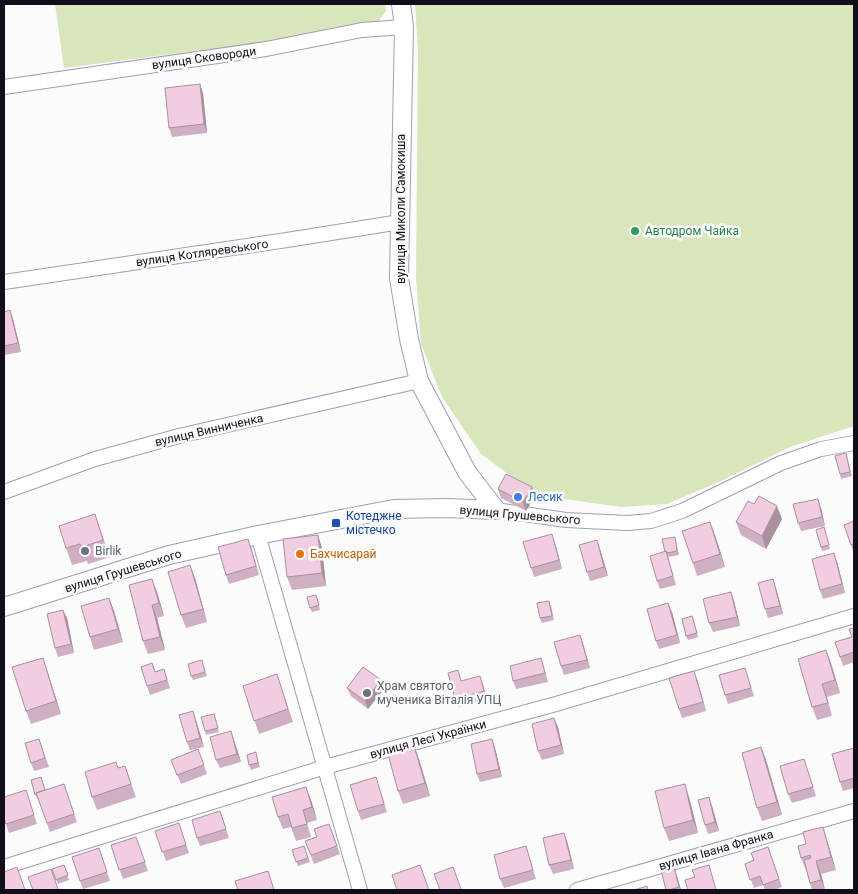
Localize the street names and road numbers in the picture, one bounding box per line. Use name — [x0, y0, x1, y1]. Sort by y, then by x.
street label: вулиця Сковороди — [151, 44, 257, 72]
street label: вулиця Миколи Самокиша — [394, 134, 408, 284]
street label: вулиця Котляревського — [135, 237, 269, 269]
street label: вулиця Винниченка — [153, 411, 265, 449]
street label: вулиця Грушевського — [459, 503, 581, 527]
street label: вулиця Грушевського — [63, 547, 183, 595]
street label: вулиця Лесі Українки — [368, 717, 488, 761]
street label: вулиця Івана Франка — [657, 827, 775, 873]

